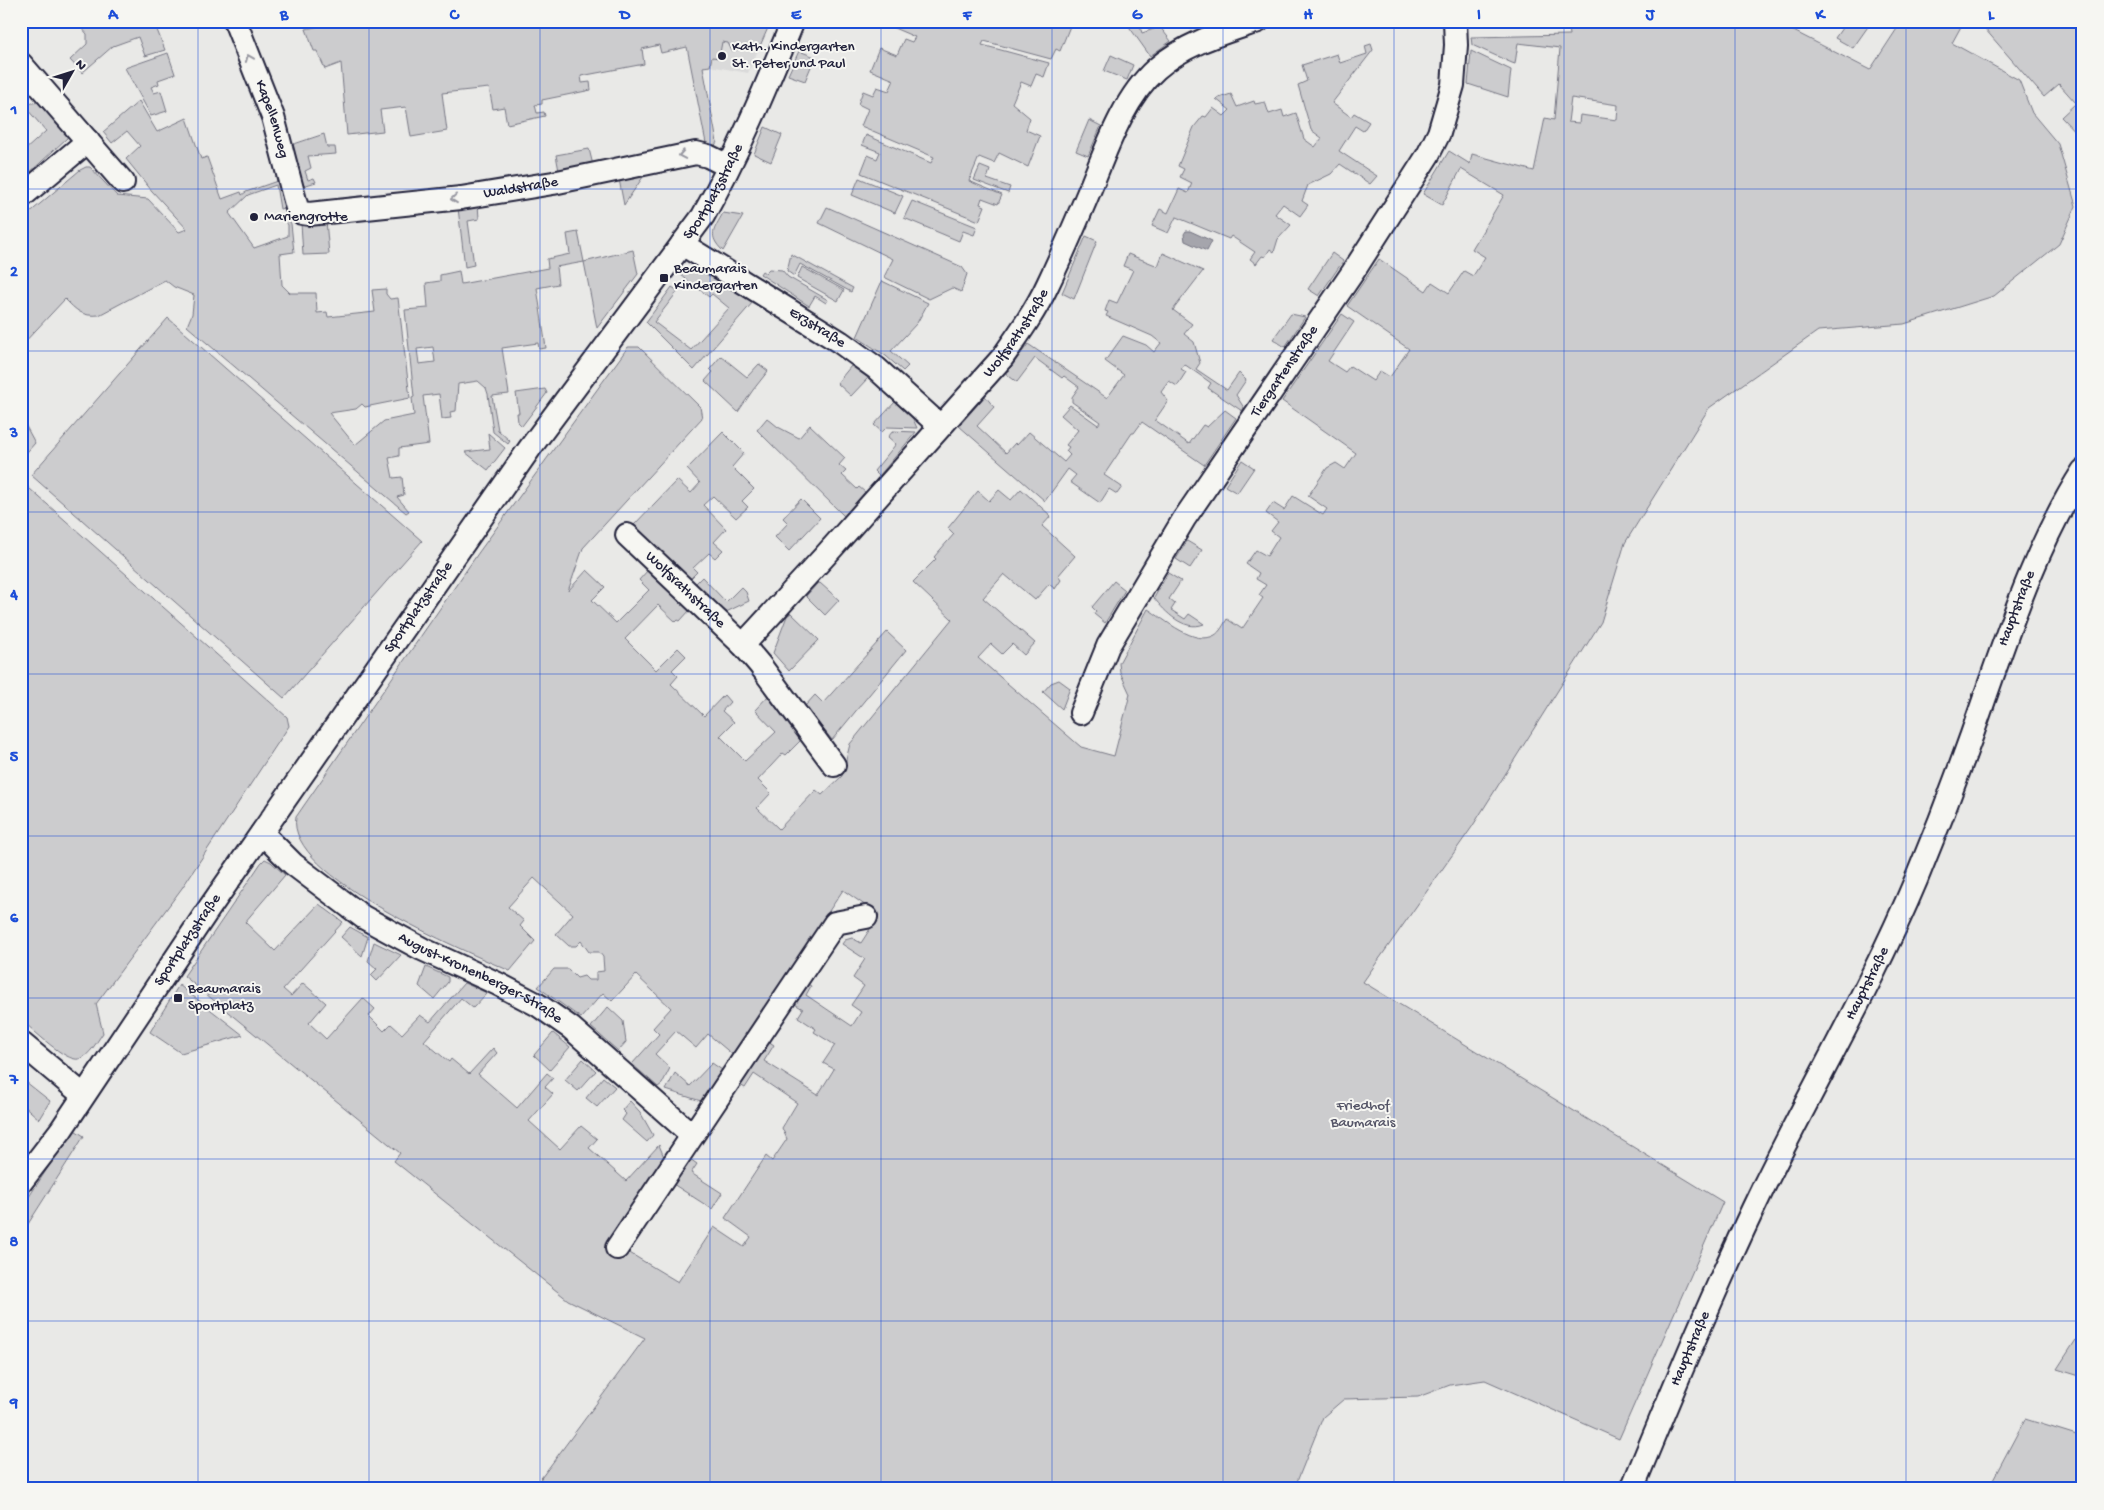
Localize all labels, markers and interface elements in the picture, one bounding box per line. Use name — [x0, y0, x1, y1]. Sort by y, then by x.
text: A — [107, 7, 119, 26]
text: B — [279, 7, 289, 26]
text: C — [449, 7, 460, 26]
text: D — [618, 7, 631, 26]
text: E — [791, 7, 802, 26]
text: F — [962, 7, 973, 26]
text: G — [1132, 7, 1143, 26]
text: H — [1303, 7, 1313, 26]
text: I — [1477, 7, 1481, 26]
text: J — [1645, 7, 1656, 26]
text: K — [1815, 7, 1827, 26]
text: L — [1988, 7, 1995, 26]
place label: Kath. Kindergarten St. Peter und Paul — [732, 38, 855, 73]
north arrow — [48, 48, 98, 98]
marker: Kath. Kindergarten St. Peter und Paul — [716, 50, 728, 62]
one-way arrow — [245, 54, 256, 63]
text: N — [71, 56, 90, 74]
street label: Kapellenweg — [250, 78, 292, 160]
text: 1 — [10, 102, 17, 121]
street label: Sportplatzstraße — [679, 141, 748, 243]
one-way arrow — [678, 149, 687, 160]
street label: Waldstraße — [482, 173, 560, 203]
one-way arrow — [450, 193, 458, 204]
place label: Mariengrotte — [264, 208, 348, 226]
marker: Mariengrotte — [248, 211, 260, 223]
place label: Beaumarais Kindergarten — [673, 260, 758, 295]
text: 2 — [10, 264, 18, 283]
marker: Beaumarais Kindergarten — [658, 272, 670, 284]
street label: Wolfsrathstraße — [980, 286, 1053, 382]
street label: Erzstraße — [785, 303, 849, 352]
street label: Tiergartenstraße — [1247, 322, 1323, 422]
text: 3 — [9, 425, 18, 444]
street label: Wolfsrathstraße — [641, 548, 729, 633]
street label: Sportplatzstraße — [381, 558, 457, 657]
street label: Hauptstraße — [1995, 568, 2040, 649]
text: 4 — [9, 587, 18, 606]
text: 5 — [10, 749, 19, 768]
street label: Sportplatzstraße — [151, 890, 226, 990]
text: 6 — [10, 910, 19, 929]
street label: August-Kronenberger-Straße — [395, 929, 566, 1028]
street label: Hauptstraße — [1842, 944, 1894, 1023]
place label: Beaumarais Sportplatz — [187, 980, 261, 1015]
marker: Beaumarais Sportplatz — [172, 992, 184, 1004]
text: 7 — [9, 1072, 19, 1091]
park label: Friedhof Baumarais — [1330, 1097, 1396, 1132]
text: 8 — [10, 1234, 19, 1253]
street label: Hauptstraße — [1667, 1308, 1715, 1389]
text: 9 — [9, 1395, 18, 1414]

